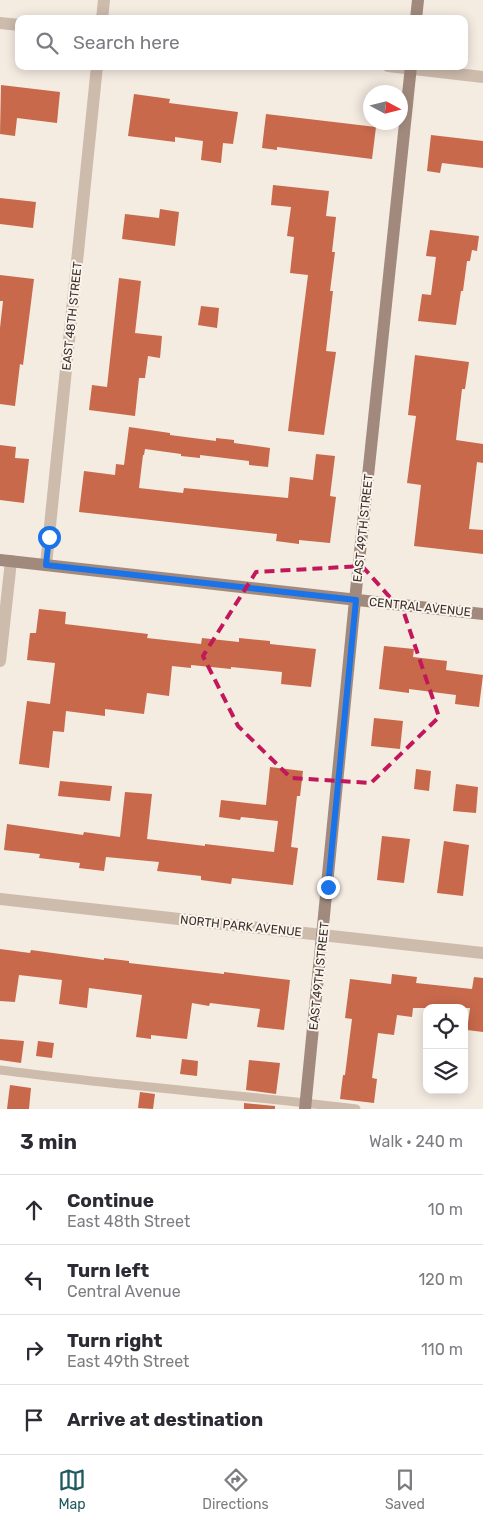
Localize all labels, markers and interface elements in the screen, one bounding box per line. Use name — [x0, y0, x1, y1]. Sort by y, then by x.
search box — [15, 15, 468, 70]
icon: search — [33, 29, 61, 57]
text: Search here — [73, 31, 180, 54]
north arrow — [363, 85, 408, 130]
street label: EAST 48TH STREET — [59, 261, 85, 371]
street label: EAST 49TH STREET — [350, 473, 376, 583]
route start — [38, 526, 61, 549]
street label: CENTRAL AVENUE — [368, 595, 472, 619]
route end — [317, 876, 340, 899]
street label: NORTH PARK AVENUE — [180, 913, 302, 939]
street label: EAST 49TH STREET — [306, 921, 332, 1031]
map controls — [423, 1004, 468, 1094]
button: locate — [423, 1004, 468, 1049]
button: layers — [423, 1049, 468, 1094]
text: 3 min — [20, 1129, 77, 1154]
text: Walk · 240 m — [369, 1132, 463, 1151]
text: Continue — [67, 1189, 154, 1212]
icon: ahead — [20, 1196, 48, 1224]
text: 10 m — [428, 1200, 463, 1219]
text: East 48th Street — [67, 1212, 190, 1231]
text: Turn left — [67, 1259, 149, 1282]
icon: left — [20, 1266, 48, 1294]
text: 120 m — [418, 1270, 463, 1289]
text: Central Avenue — [67, 1282, 181, 1301]
text: Turn right — [67, 1329, 162, 1352]
icon: right — [20, 1336, 48, 1364]
text: 110 m — [421, 1340, 463, 1359]
text: East 49th Street — [67, 1352, 189, 1371]
icon: arrive — [20, 1406, 48, 1434]
text: Arrive at destination — [67, 1408, 263, 1431]
tab: Map — [58, 1466, 86, 1513]
tab: Directions — [202, 1466, 269, 1513]
tab: Saved — [385, 1466, 425, 1513]

